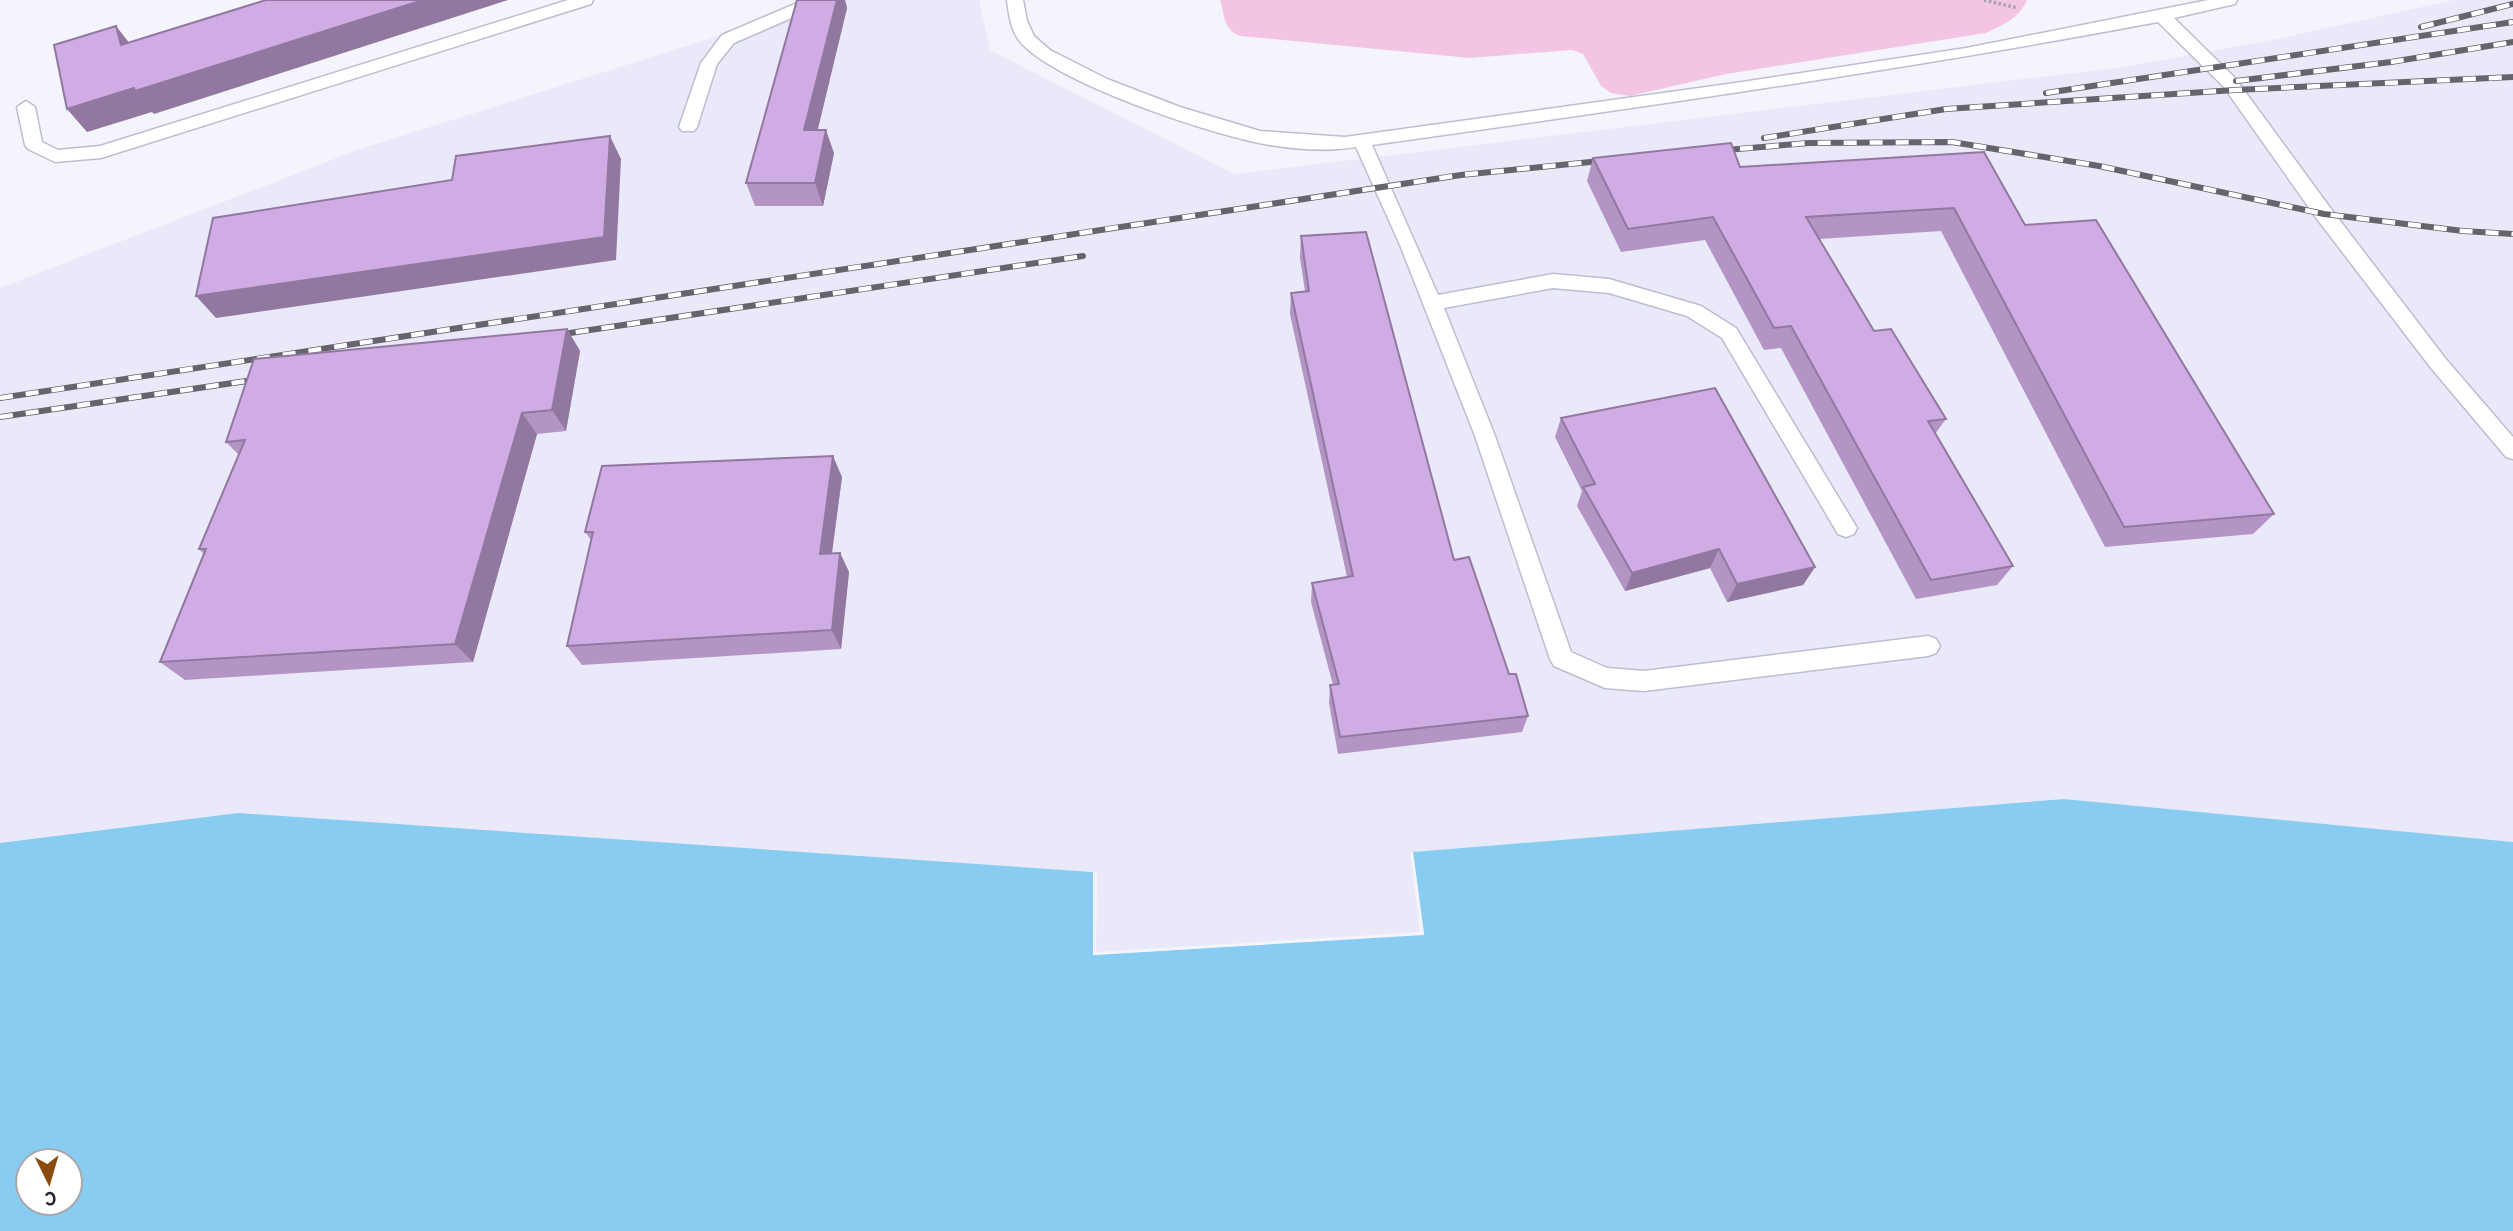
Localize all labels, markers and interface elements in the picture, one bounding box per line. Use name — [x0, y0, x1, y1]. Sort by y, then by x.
north arrow — [14, 1147, 84, 1217]
text: С — [43, 1184, 57, 1209]

